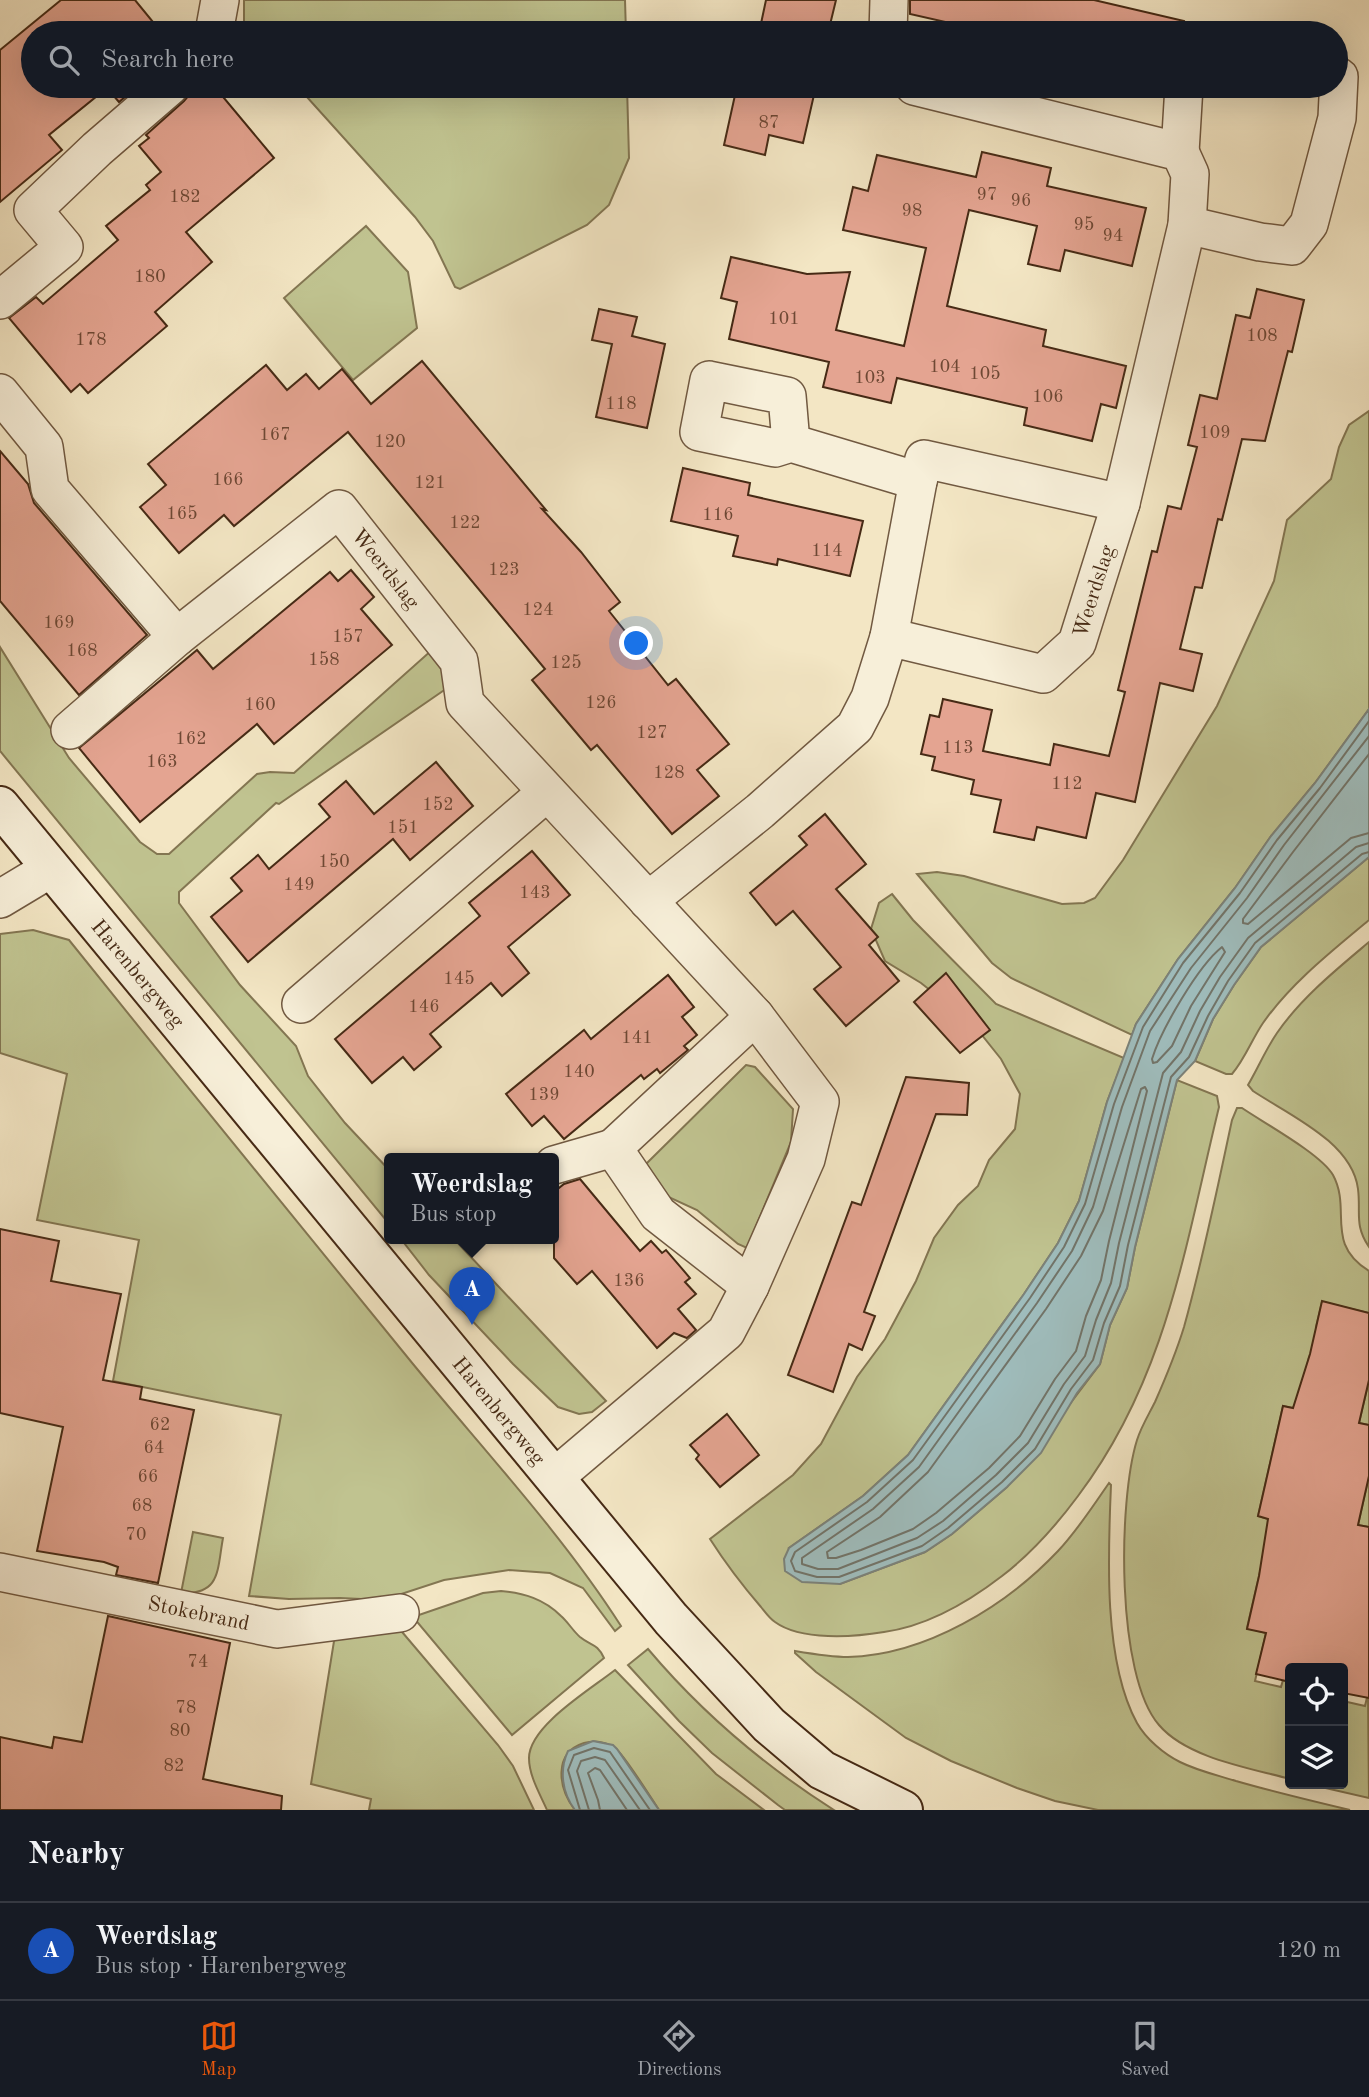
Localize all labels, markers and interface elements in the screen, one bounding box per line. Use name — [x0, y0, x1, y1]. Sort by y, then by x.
search box — [21, 21, 1348, 98]
icon: search — [45, 41, 83, 79]
text: Search here — [101, 47, 234, 73]
house number: 87 — [759, 114, 779, 132]
house number: 97 — [977, 186, 997, 204]
house number: 182 — [169, 188, 201, 206]
house number: 96 — [1011, 192, 1031, 210]
house number: 98 — [902, 202, 922, 220]
house number: 95 — [1074, 216, 1094, 234]
house number: 94 — [1103, 227, 1123, 245]
house number: 180 — [134, 268, 166, 286]
house number: 101 — [768, 310, 800, 328]
house number: 108 — [1246, 327, 1278, 345]
house number: 178 — [75, 331, 107, 349]
house number: 104 — [929, 358, 961, 376]
house number: 105 — [969, 365, 1001, 383]
house number: 103 — [854, 369, 886, 387]
house number: 106 — [1032, 388, 1064, 406]
house number: 118 — [605, 395, 637, 413]
house number: 109 — [1199, 424, 1231, 442]
house number: 167 — [259, 426, 291, 444]
house number: 120 — [374, 433, 406, 451]
house number: 166 — [212, 471, 244, 489]
house number: 121 — [414, 474, 446, 492]
house number: 165 — [166, 505, 198, 523]
house number: 116 — [702, 506, 734, 524]
house number: 122 — [449, 514, 481, 532]
street label: Weerdslag — [347, 525, 423, 614]
house number: 114 — [811, 542, 843, 560]
street label: Weerdslag — [1070, 542, 1119, 640]
house number: 123 — [488, 561, 520, 579]
house number: 124 — [522, 601, 554, 619]
house number: 169 — [43, 614, 75, 632]
your location — [619, 626, 653, 660]
house number: 157 — [332, 628, 364, 646]
house number: 168 — [66, 642, 98, 660]
house number: 158 — [308, 651, 340, 669]
house number: 125 — [550, 654, 582, 672]
house number: 126 — [585, 694, 617, 712]
house number: 160 — [244, 696, 276, 714]
house number: 127 — [636, 724, 668, 742]
house number: 162 — [175, 730, 207, 748]
house number: 113 — [942, 739, 974, 757]
house number: 163 — [146, 753, 178, 771]
house number: 128 — [653, 764, 685, 782]
house number: 112 — [1051, 775, 1083, 793]
house number: 152 — [422, 796, 454, 814]
house number: 151 — [387, 819, 419, 837]
house number: 150 — [318, 853, 350, 871]
house number: 149 — [283, 876, 315, 894]
house number: 143 — [519, 884, 551, 902]
street label: Harenbergweg — [86, 916, 188, 1033]
house number: 145 — [443, 970, 475, 988]
house number: 146 — [408, 998, 440, 1016]
house number: 141 — [621, 1029, 653, 1047]
house number: 140 — [563, 1063, 595, 1081]
house number: 139 — [528, 1086, 560, 1104]
popup — [384, 1153, 559, 1244]
text: Weerdslag — [410, 1172, 533, 1198]
text: Bus stop — [410, 1203, 496, 1226]
pin: A — [449, 1267, 495, 1325]
house number: 136 — [613, 1272, 645, 1290]
street label: Harenbergweg — [447, 1354, 549, 1470]
house number: 62 — [150, 1416, 170, 1434]
house number: 64 — [144, 1439, 164, 1457]
house number: 66 — [138, 1468, 158, 1486]
house number: 68 — [132, 1497, 152, 1515]
house number: 70 — [126, 1526, 146, 1544]
street label: Stokebrand — [146, 1594, 251, 1635]
house number: 74 — [188, 1653, 208, 1671]
map controls — [1285, 1663, 1348, 1789]
button: locate — [1285, 1663, 1348, 1726]
house number: 78 — [176, 1699, 196, 1717]
house number: 80 — [170, 1722, 190, 1740]
button: layers — [1285, 1726, 1348, 1789]
house number: 82 — [164, 1757, 184, 1775]
text: Nearby — [28, 1840, 125, 1870]
text: Weerdslag — [95, 1924, 217, 1950]
text: A — [42, 1939, 60, 1962]
text: 120 m — [1276, 1939, 1341, 1962]
text: Bus stop · Harenbergweg — [95, 1955, 346, 1978]
tab: Map — [200, 2017, 238, 2082]
tab: Directions — [637, 2017, 722, 2082]
tab: Saved — [1121, 2017, 1169, 2082]

